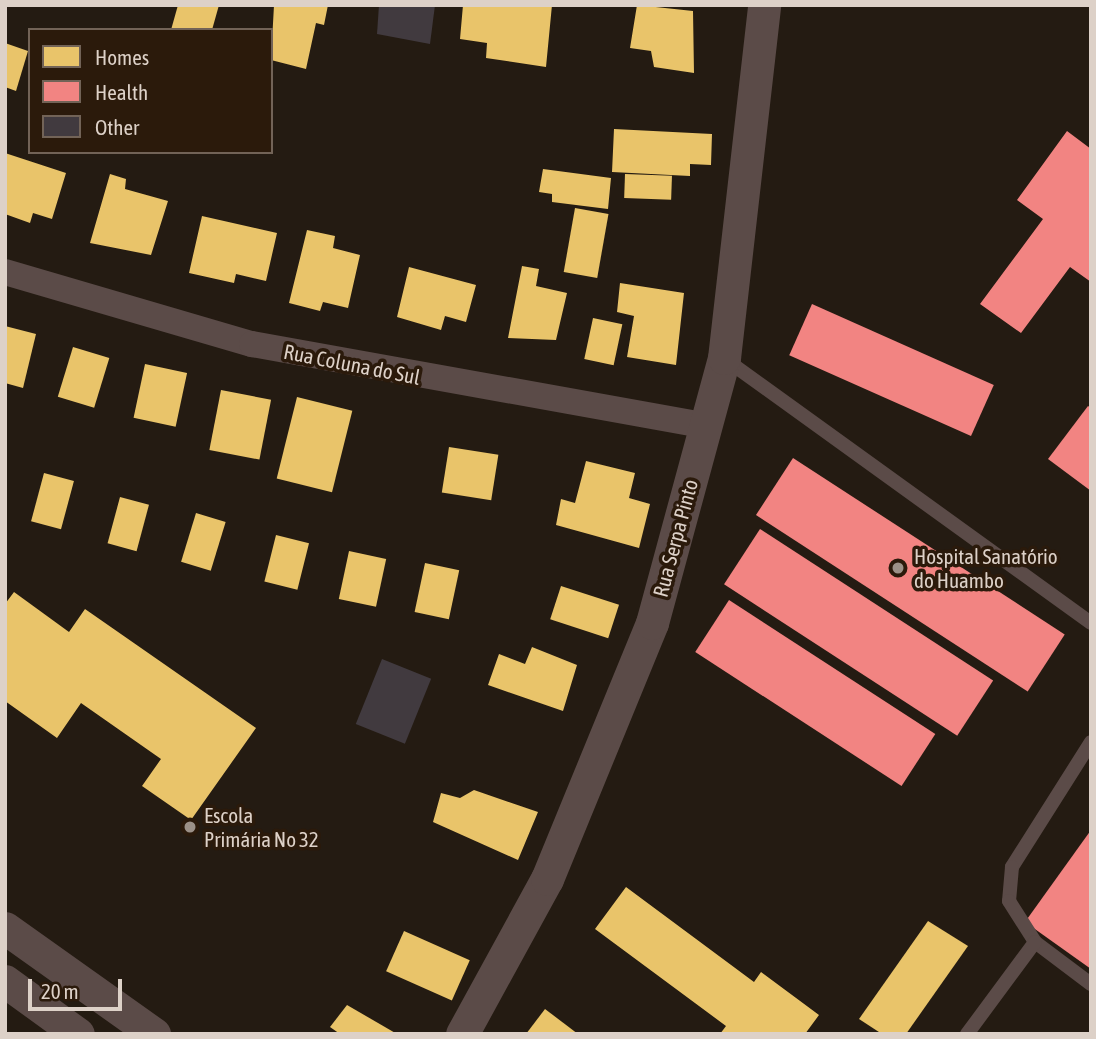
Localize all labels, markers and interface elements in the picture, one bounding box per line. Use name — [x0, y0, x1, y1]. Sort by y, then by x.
legend — [28, 28, 273, 154]
text: Homes — [95, 45, 149, 69]
text: Health — [95, 80, 148, 104]
text: Other — [95, 115, 139, 139]
street label: Rua Coluna do Sul — [282, 338, 422, 390]
street label: Rua Serpa Pinto — [647, 476, 703, 600]
place label: Hospital Sanatório do Huambo — [914, 543, 1058, 593]
marker: Hospital Sanatório do Huambo — [888, 558, 908, 578]
place label: Escola Primária No 32 — [204, 802, 319, 852]
marker: Escola Primária No 32 — [182, 819, 198, 835]
scale bar — [32, 965, 126, 1009]
text: 20 m — [41, 979, 79, 1003]

